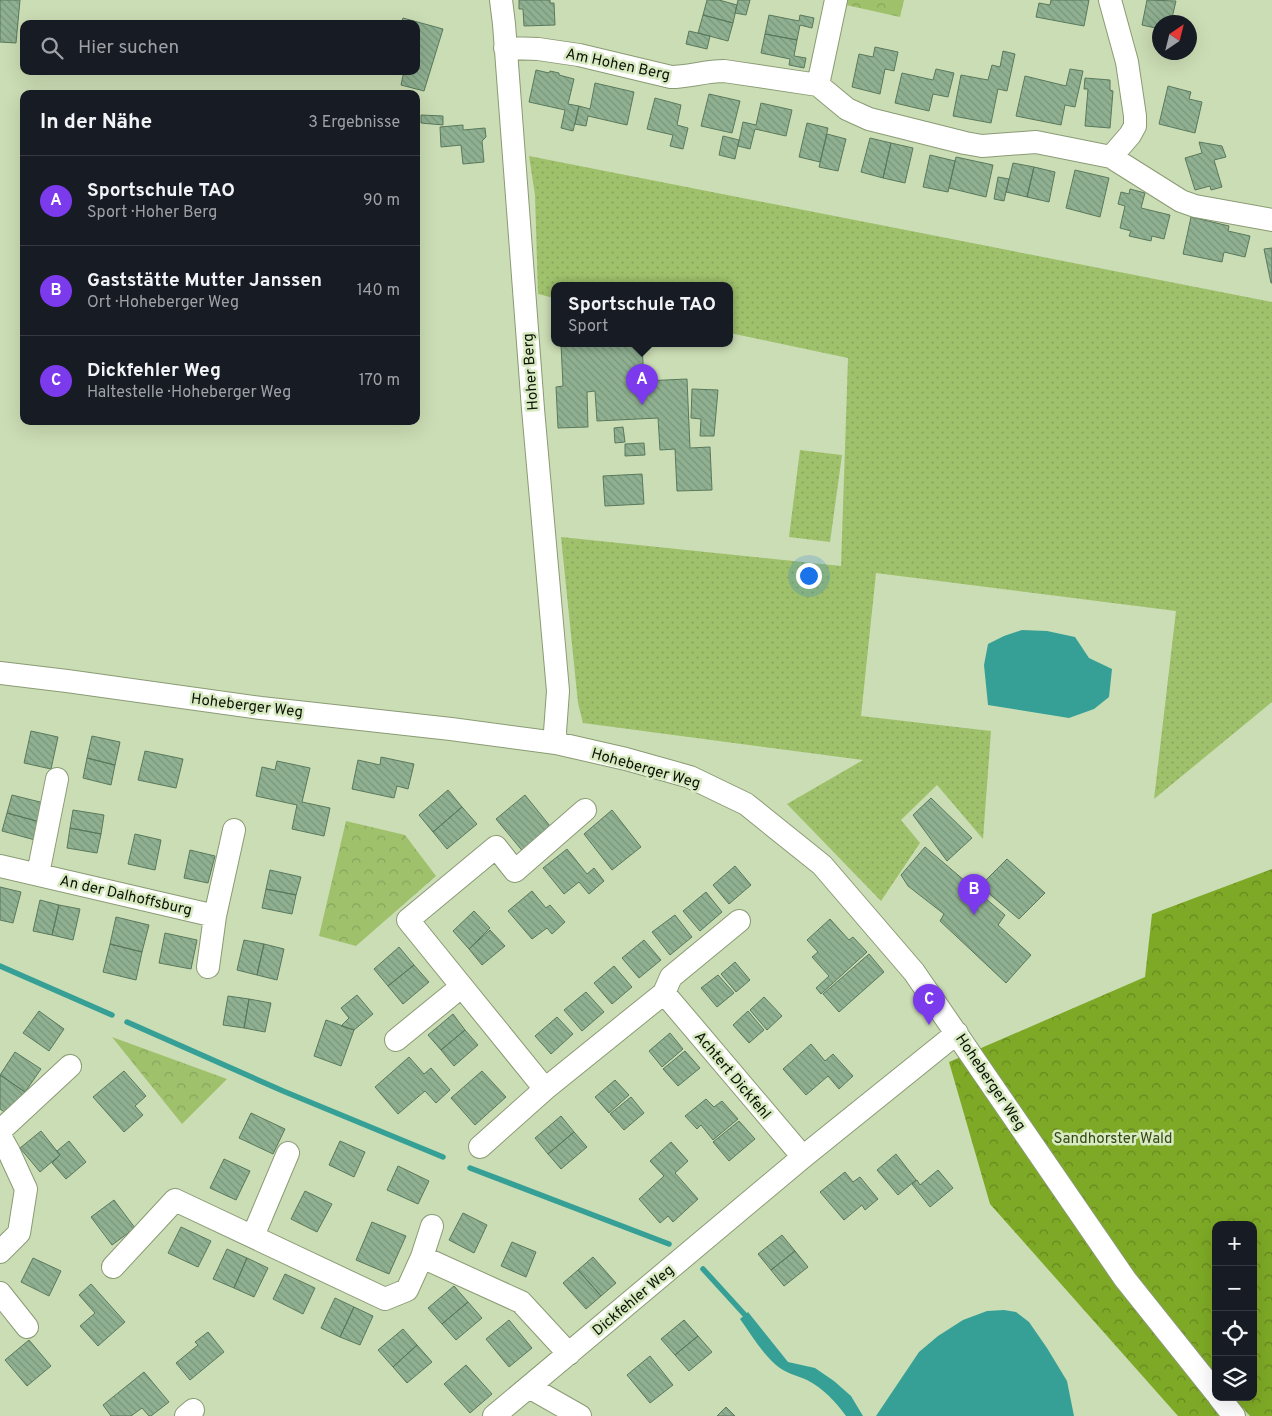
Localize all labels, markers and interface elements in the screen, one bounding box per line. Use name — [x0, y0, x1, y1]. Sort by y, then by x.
north arrow — [1152, 15, 1197, 60]
search box — [20, 20, 420, 75]
icon: search — [38, 34, 66, 62]
text: Hier suchen — [78, 36, 179, 60]
street label: Am Hohen Berg — [564, 45, 672, 86]
text: In der Nähe — [40, 109, 152, 136]
text: 3 Ergebnisse — [308, 113, 400, 133]
text: Sportschule TAO — [87, 179, 235, 203]
text: A — [50, 191, 62, 211]
text: 90 m — [363, 191, 400, 211]
text: Sport · Hoher Berg — [87, 203, 217, 223]
text: Gaststätte Mutter Janssen — [87, 269, 322, 293]
text: B — [50, 281, 62, 301]
text: 140 m — [357, 281, 400, 301]
popup — [551, 282, 733, 347]
text: Ort · Hoheberger Weg — [87, 293, 239, 313]
text: Sportschule TAO — [568, 293, 716, 317]
text: Sport — [568, 317, 608, 337]
street label: Hoher Berg — [519, 333, 544, 411]
text: Dickfehler Weg — [87, 359, 221, 383]
pin: A — [626, 364, 658, 405]
text: C — [51, 371, 61, 391]
text: 170 m — [359, 371, 400, 391]
text: Haltestelle · Hoheberger Weg — [87, 383, 291, 403]
your location — [796, 563, 822, 589]
street label: Hoheberger Weg — [190, 690, 304, 723]
street label: Hoheberger Weg — [589, 745, 702, 794]
street label: An der Dalhoffsburg — [58, 872, 194, 921]
pin: B — [958, 874, 990, 915]
pin: C — [913, 984, 945, 1025]
street label: Achtert Dickfehl — [689, 1028, 774, 1124]
street label: Hoheberger Weg — [950, 1031, 1029, 1135]
park label: Sandhorster Wald — [1054, 1130, 1172, 1149]
map controls — [1212, 1221, 1257, 1401]
button: + — [1212, 1221, 1257, 1266]
street label: Dickfehler Weg — [589, 1261, 679, 1341]
button: − — [1212, 1266, 1257, 1311]
button: locate — [1212, 1311, 1257, 1356]
button: layers — [1212, 1356, 1257, 1401]

